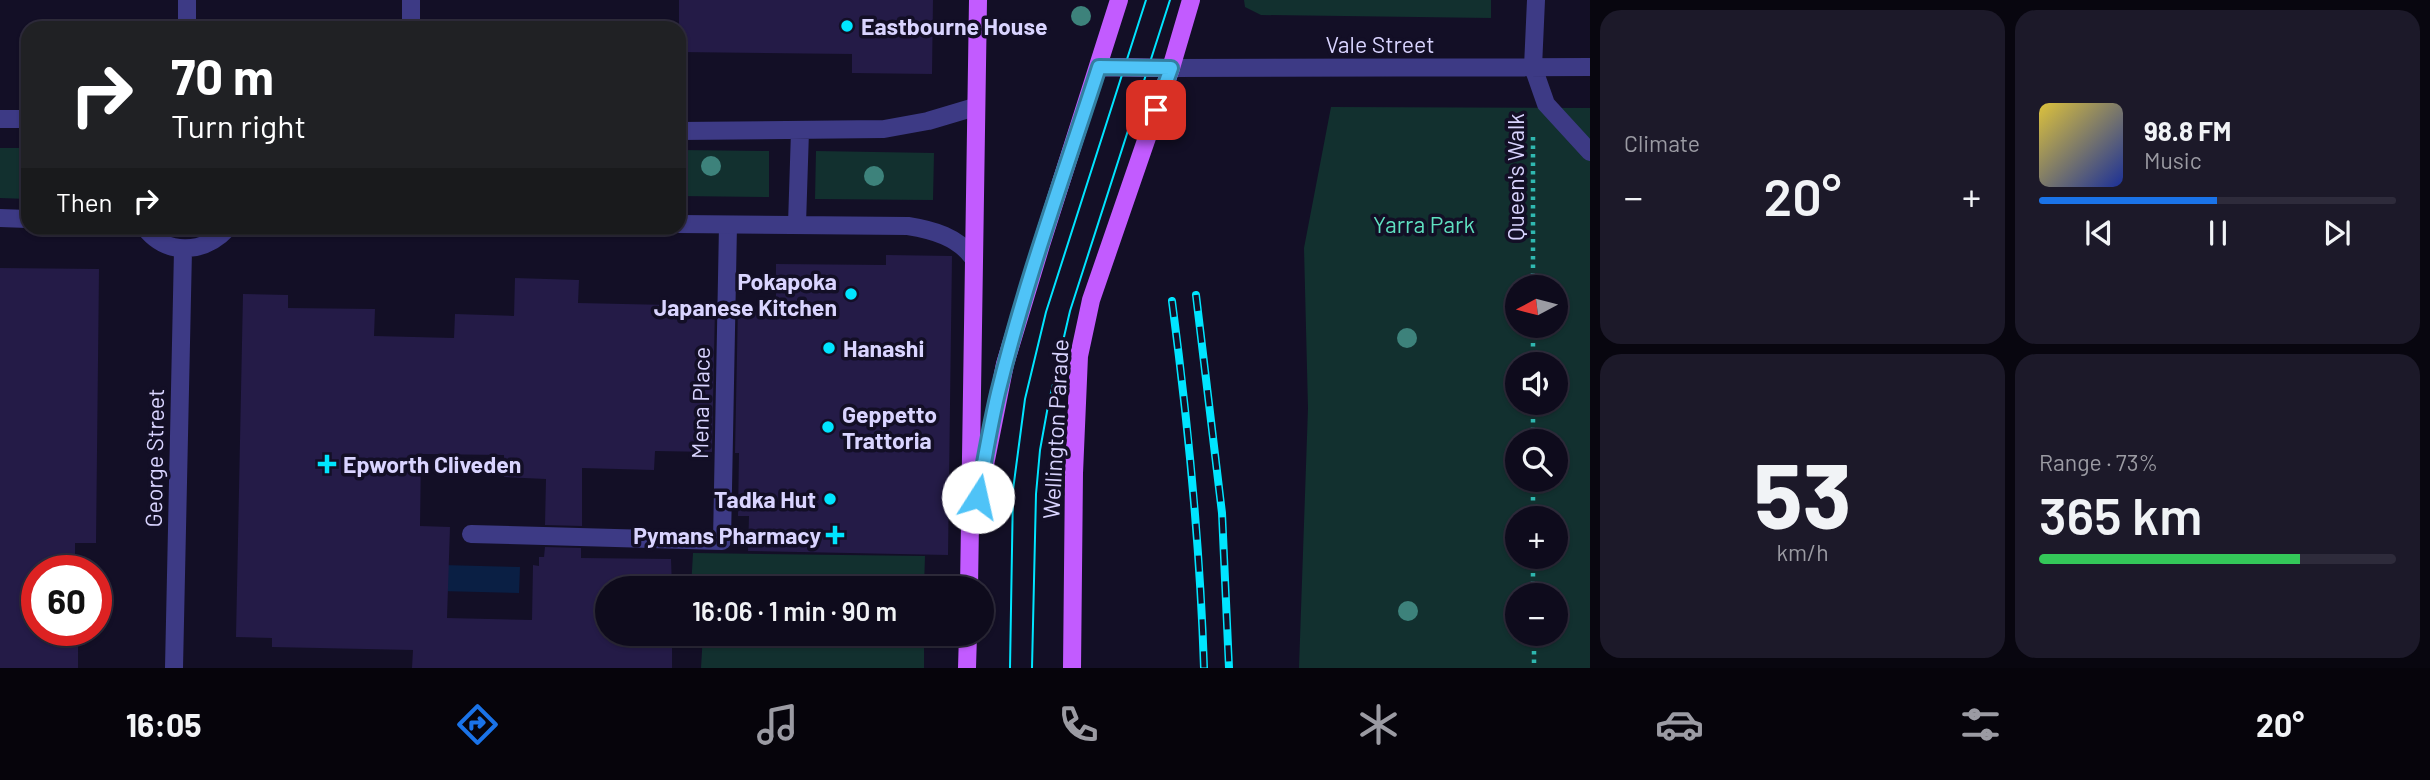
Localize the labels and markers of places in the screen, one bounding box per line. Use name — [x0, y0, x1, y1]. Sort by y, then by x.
place label: Eastbourne House — [861, 12, 1048, 40]
marker: Eastbourne House — [839, 18, 855, 34]
pin — [1126, 80, 1186, 140]
place label: Pokapoka Japanese Kitchen — [654, 267, 837, 321]
marker: Pokapoka Japanese Kitchen — [843, 286, 859, 302]
place label: Hanashi — [843, 334, 924, 362]
marker: Hanashi — [821, 340, 837, 356]
place label: Geppetto Trattoria — [842, 400, 937, 454]
marker: Geppetto Trattoria — [820, 419, 836, 435]
place label: Epworth Cliveden — [343, 450, 521, 478]
marker: Epworth Cliveden — [317, 454, 337, 474]
place label: Tadka Hut — [714, 485, 816, 513]
marker: Tadka Hut — [822, 491, 838, 507]
place label: Pymans Pharmacy — [633, 521, 821, 549]
marker: Pymans Pharmacy — [827, 527, 843, 543]

